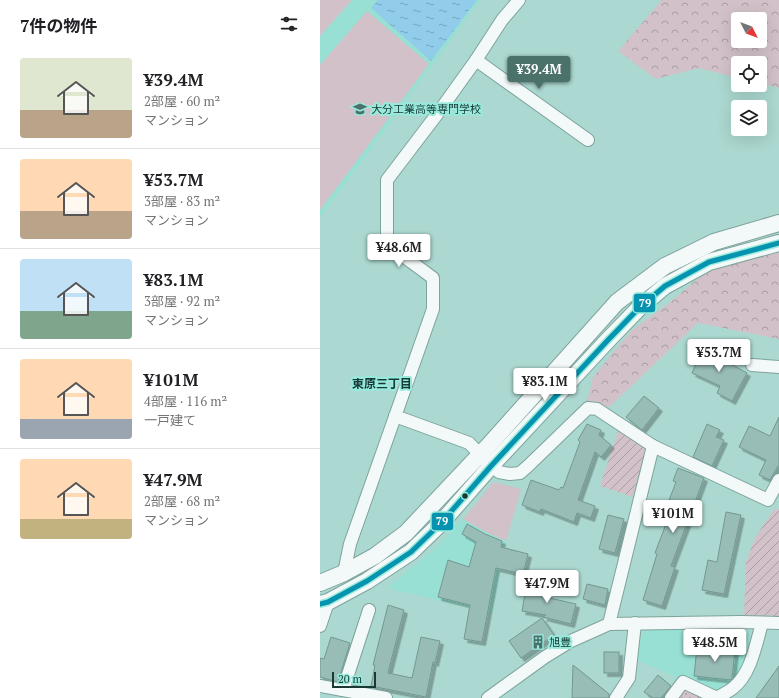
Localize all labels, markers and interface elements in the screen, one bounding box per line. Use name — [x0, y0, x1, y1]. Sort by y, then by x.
north arrow — [731, 12, 767, 48]
map controls — [731, 12, 767, 136]
icon: filters — [278, 13, 300, 35]
text: 7件の物件 — [20, 14, 98, 37]
pin: ¥39.4M — [506, 56, 572, 90]
button: locate — [731, 56, 767, 92]
text: ¥39.4M — [516, 60, 562, 78]
text: ¥39.4M — [144, 68, 203, 91]
icon: home — [52, 74, 100, 122]
text: 2部屋 · 60 m² — [144, 92, 220, 110]
button: layers — [731, 100, 767, 136]
school or university icon: 大分工業高等専門学校 — [352, 101, 368, 117]
place label: 大分工業高等専門学校 — [371, 102, 481, 116]
text: マンション — [144, 111, 209, 129]
text: ¥53.7M — [144, 168, 203, 191]
icon: home — [52, 175, 100, 223]
text: 3部屋 · 83 m² — [144, 192, 220, 210]
text: マンション — [144, 211, 209, 229]
pin: ¥48.6M — [366, 234, 432, 268]
text: ¥48.6M — [376, 238, 422, 256]
text: ¥83.1M — [144, 268, 203, 291]
icon: home — [52, 275, 100, 323]
text: 3部屋 · 92 m² — [144, 292, 220, 310]
line badge: 79 — [633, 293, 656, 313]
text: 79 — [639, 296, 651, 310]
text: マンション — [144, 311, 209, 329]
pin: ¥53.7M — [686, 339, 752, 373]
text: ¥53.7M — [696, 343, 742, 361]
text: ¥101M — [144, 368, 198, 391]
pin: ¥83.1M — [512, 368, 578, 402]
text: ¥83.1M — [522, 372, 568, 390]
icon: home — [52, 375, 100, 423]
district label: 東原三丁目 — [352, 376, 412, 391]
text: 4部屋 · 116 m² — [144, 392, 227, 410]
text: 一戸建て — [144, 411, 196, 429]
text: ¥47.9M — [144, 468, 202, 491]
icon: home — [52, 475, 100, 523]
unlabelled marker — [460, 491, 470, 501]
text: 2部屋 · 68 m² — [144, 492, 220, 510]
pin: ¥101M — [645, 500, 701, 534]
text: ¥101M — [652, 504, 694, 522]
text: マンション — [144, 511, 209, 529]
line badge: 79 — [431, 512, 454, 531]
text: 79 — [436, 514, 448, 528]
pin: ¥47.9M — [514, 570, 580, 604]
text: ¥47.9M — [525, 574, 569, 592]
pin: ¥48.5M — [682, 629, 748, 663]
text: ¥48.5M — [692, 633, 738, 651]
building icon: 旭豊 — [530, 634, 546, 650]
place label: 旭豊 — [549, 635, 571, 649]
scale bar — [332, 670, 376, 689]
text: 20 m — [338, 672, 362, 686]

